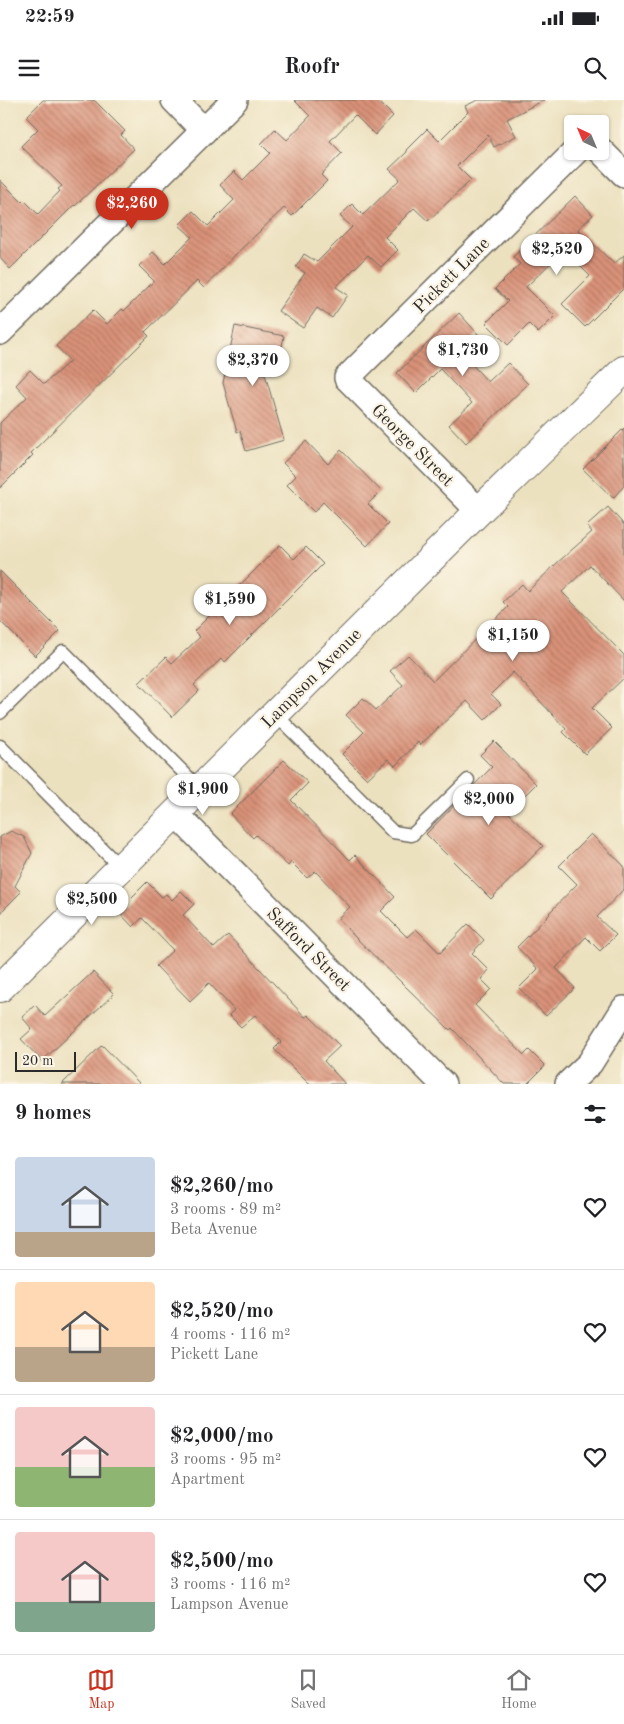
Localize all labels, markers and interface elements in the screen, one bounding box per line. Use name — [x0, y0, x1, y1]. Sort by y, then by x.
text: 22:59 — [25, 8, 74, 27]
icon: menu — [15, 54, 43, 82]
icon: search — [581, 54, 609, 82]
text: Roofr — [284, 56, 340, 78]
north arrow — [564, 115, 609, 160]
map controls — [564, 115, 609, 160]
pin: $2,260 — [91, 188, 173, 230]
text: $2,260 — [107, 196, 157, 212]
street label: Pickett Lane — [410, 234, 493, 317]
pin: $2,520 — [516, 234, 598, 276]
text: $2,520 — [532, 242, 582, 258]
pin: $1,730 — [422, 334, 504, 377]
text: $1,730 — [438, 343, 488, 359]
pin: $2,370 — [212, 344, 294, 387]
text: $2,370 — [228, 353, 278, 369]
street label: George Street — [368, 401, 457, 490]
pin: $1,590 — [189, 584, 271, 626]
text: $1,590 — [205, 592, 255, 608]
pin: $1,150 — [472, 620, 554, 662]
street label: Lampson Avenue — [258, 625, 365, 732]
text: $1,150 — [488, 628, 538, 644]
pin: $1,900 — [162, 774, 244, 816]
text: $1,900 — [178, 782, 228, 798]
pin: $2,000 — [448, 784, 530, 826]
text: $2,000 — [464, 792, 514, 808]
pin: $2,500 — [51, 884, 133, 926]
text: $2,500 — [67, 892, 117, 908]
street label: Safford Street — [263, 904, 354, 995]
scale bar — [15, 1049, 76, 1072]
text: 20 m — [22, 1054, 53, 1068]
icon: filters — [581, 1100, 609, 1128]
text: 9 homes — [15, 1103, 91, 1124]
text: $2,260/mo — [170, 1176, 274, 1197]
icon: home — [55, 1177, 115, 1237]
icon: heart — [581, 1193, 609, 1221]
text: 3 rooms · 89 m² — [170, 1202, 281, 1218]
text: Beta Avenue — [170, 1222, 257, 1238]
text: $2,520/mo — [170, 1301, 274, 1322]
icon: home — [55, 1302, 115, 1362]
icon: heart — [581, 1318, 609, 1346]
text: 4 rooms · 116 m² — [170, 1327, 290, 1343]
text: Pickett Lane — [170, 1347, 258, 1363]
text: $2,000/mo — [170, 1426, 274, 1447]
icon: home — [55, 1427, 115, 1487]
icon: heart — [581, 1443, 609, 1471]
text: 3 rooms · 95 m² — [170, 1452, 281, 1468]
text: Apartment — [170, 1472, 245, 1488]
text: $2,500/mo — [170, 1551, 274, 1572]
icon: home — [55, 1552, 115, 1612]
icon: heart — [581, 1568, 609, 1596]
text: 3 rooms · 116 m² — [170, 1577, 290, 1593]
text: Lampson Avenue — [170, 1597, 288, 1613]
tab: Map — [87, 1666, 115, 1713]
tab: Saved — [290, 1666, 326, 1713]
tab: Home — [501, 1666, 537, 1713]

